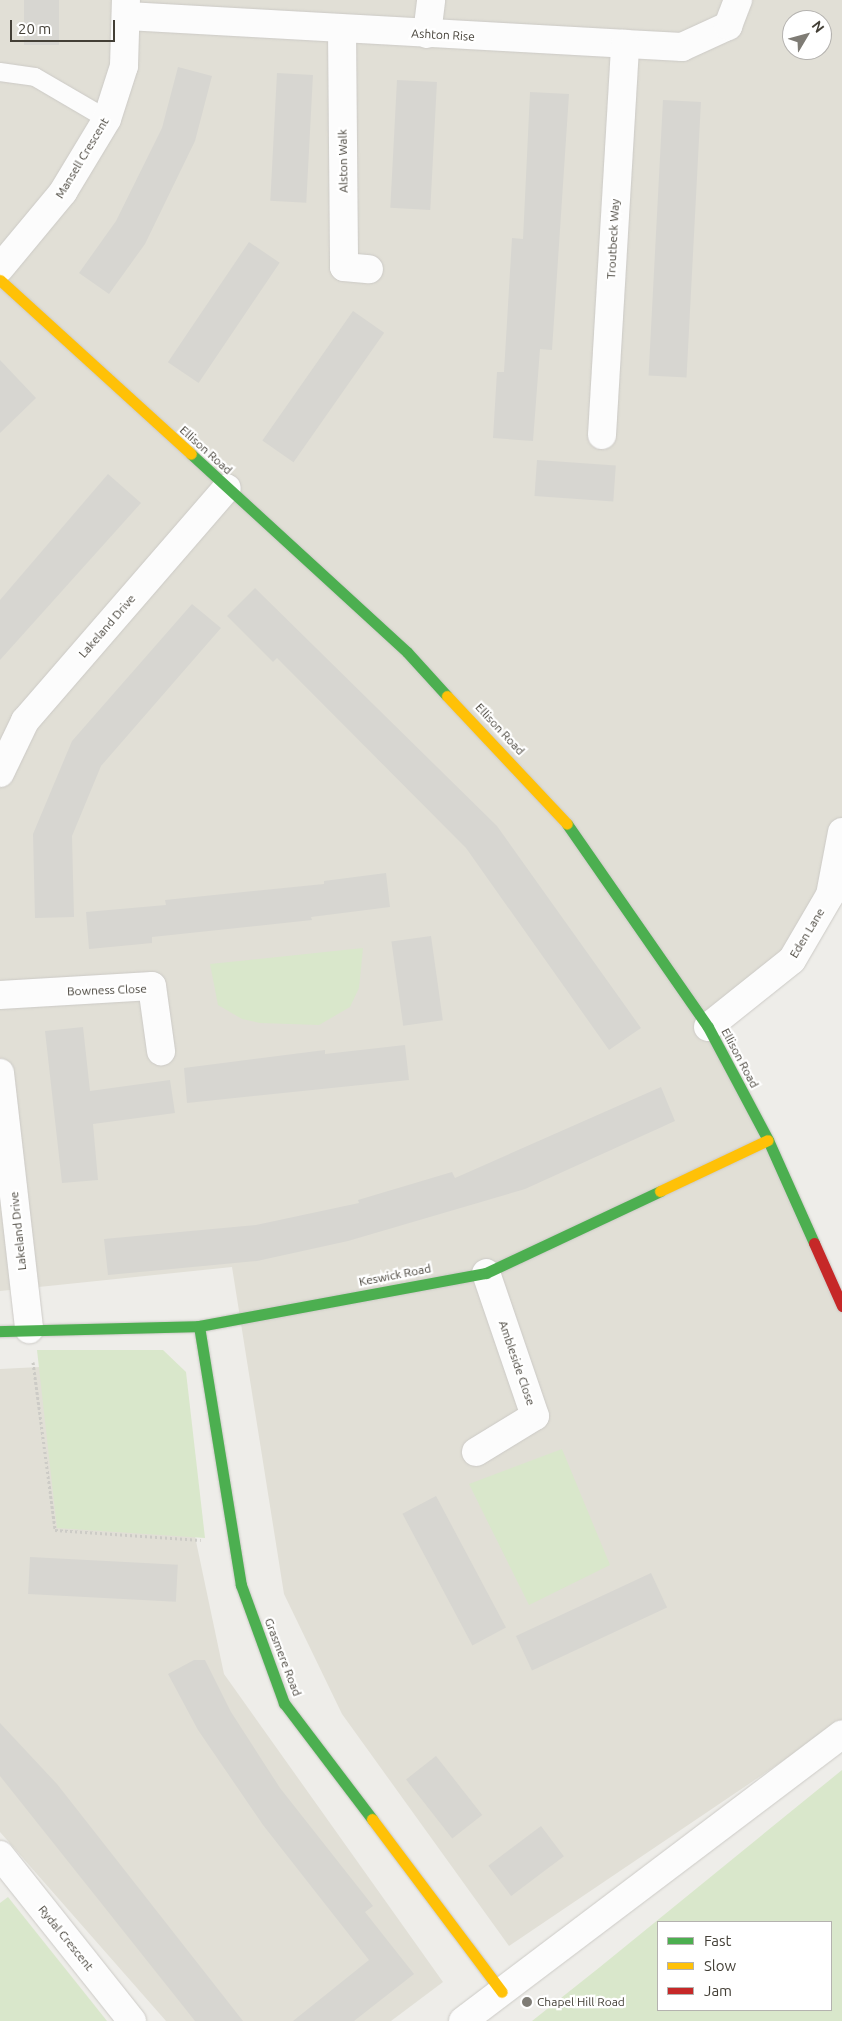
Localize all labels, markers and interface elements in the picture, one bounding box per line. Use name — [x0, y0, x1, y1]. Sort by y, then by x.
scale bar — [12, 10, 118, 42]
north arrow — [782, 10, 832, 60]
text: N — [809, 18, 828, 36]
text: 20 m — [18, 20, 51, 37]
street label: Ashton Rise — [411, 26, 475, 44]
street label: Mansell Crescent — [52, 115, 112, 201]
street label: Alston Walk — [335, 129, 351, 193]
street label: Troutbeck Way — [604, 199, 622, 279]
street label: Ellison Road — [177, 423, 235, 477]
street label: Lakeland Drive — [76, 591, 138, 661]
street label: Ellison Road — [472, 700, 528, 758]
street label: Eden Lane — [787, 905, 827, 961]
street label: Bowness Close — [67, 981, 147, 999]
street label: Ellison Road — [718, 1026, 762, 1090]
street label: Lakeland Drive — [7, 1191, 29, 1271]
street label: Keswick Road — [358, 1261, 432, 1289]
street label: Ambleside Close — [496, 1319, 538, 1407]
street label: Grasmere Road — [262, 1616, 304, 1698]
street label: Rydal Crescent — [35, 1902, 97, 1974]
legend — [657, 1921, 832, 2011]
text: Fast — [704, 1932, 731, 1949]
text: Slow — [704, 1957, 736, 1974]
text: Jam — [704, 1982, 732, 1999]
place label: Chapel Hill Road — [537, 1995, 625, 2009]
marker: Chapel Hill Road — [521, 1996, 533, 2008]

